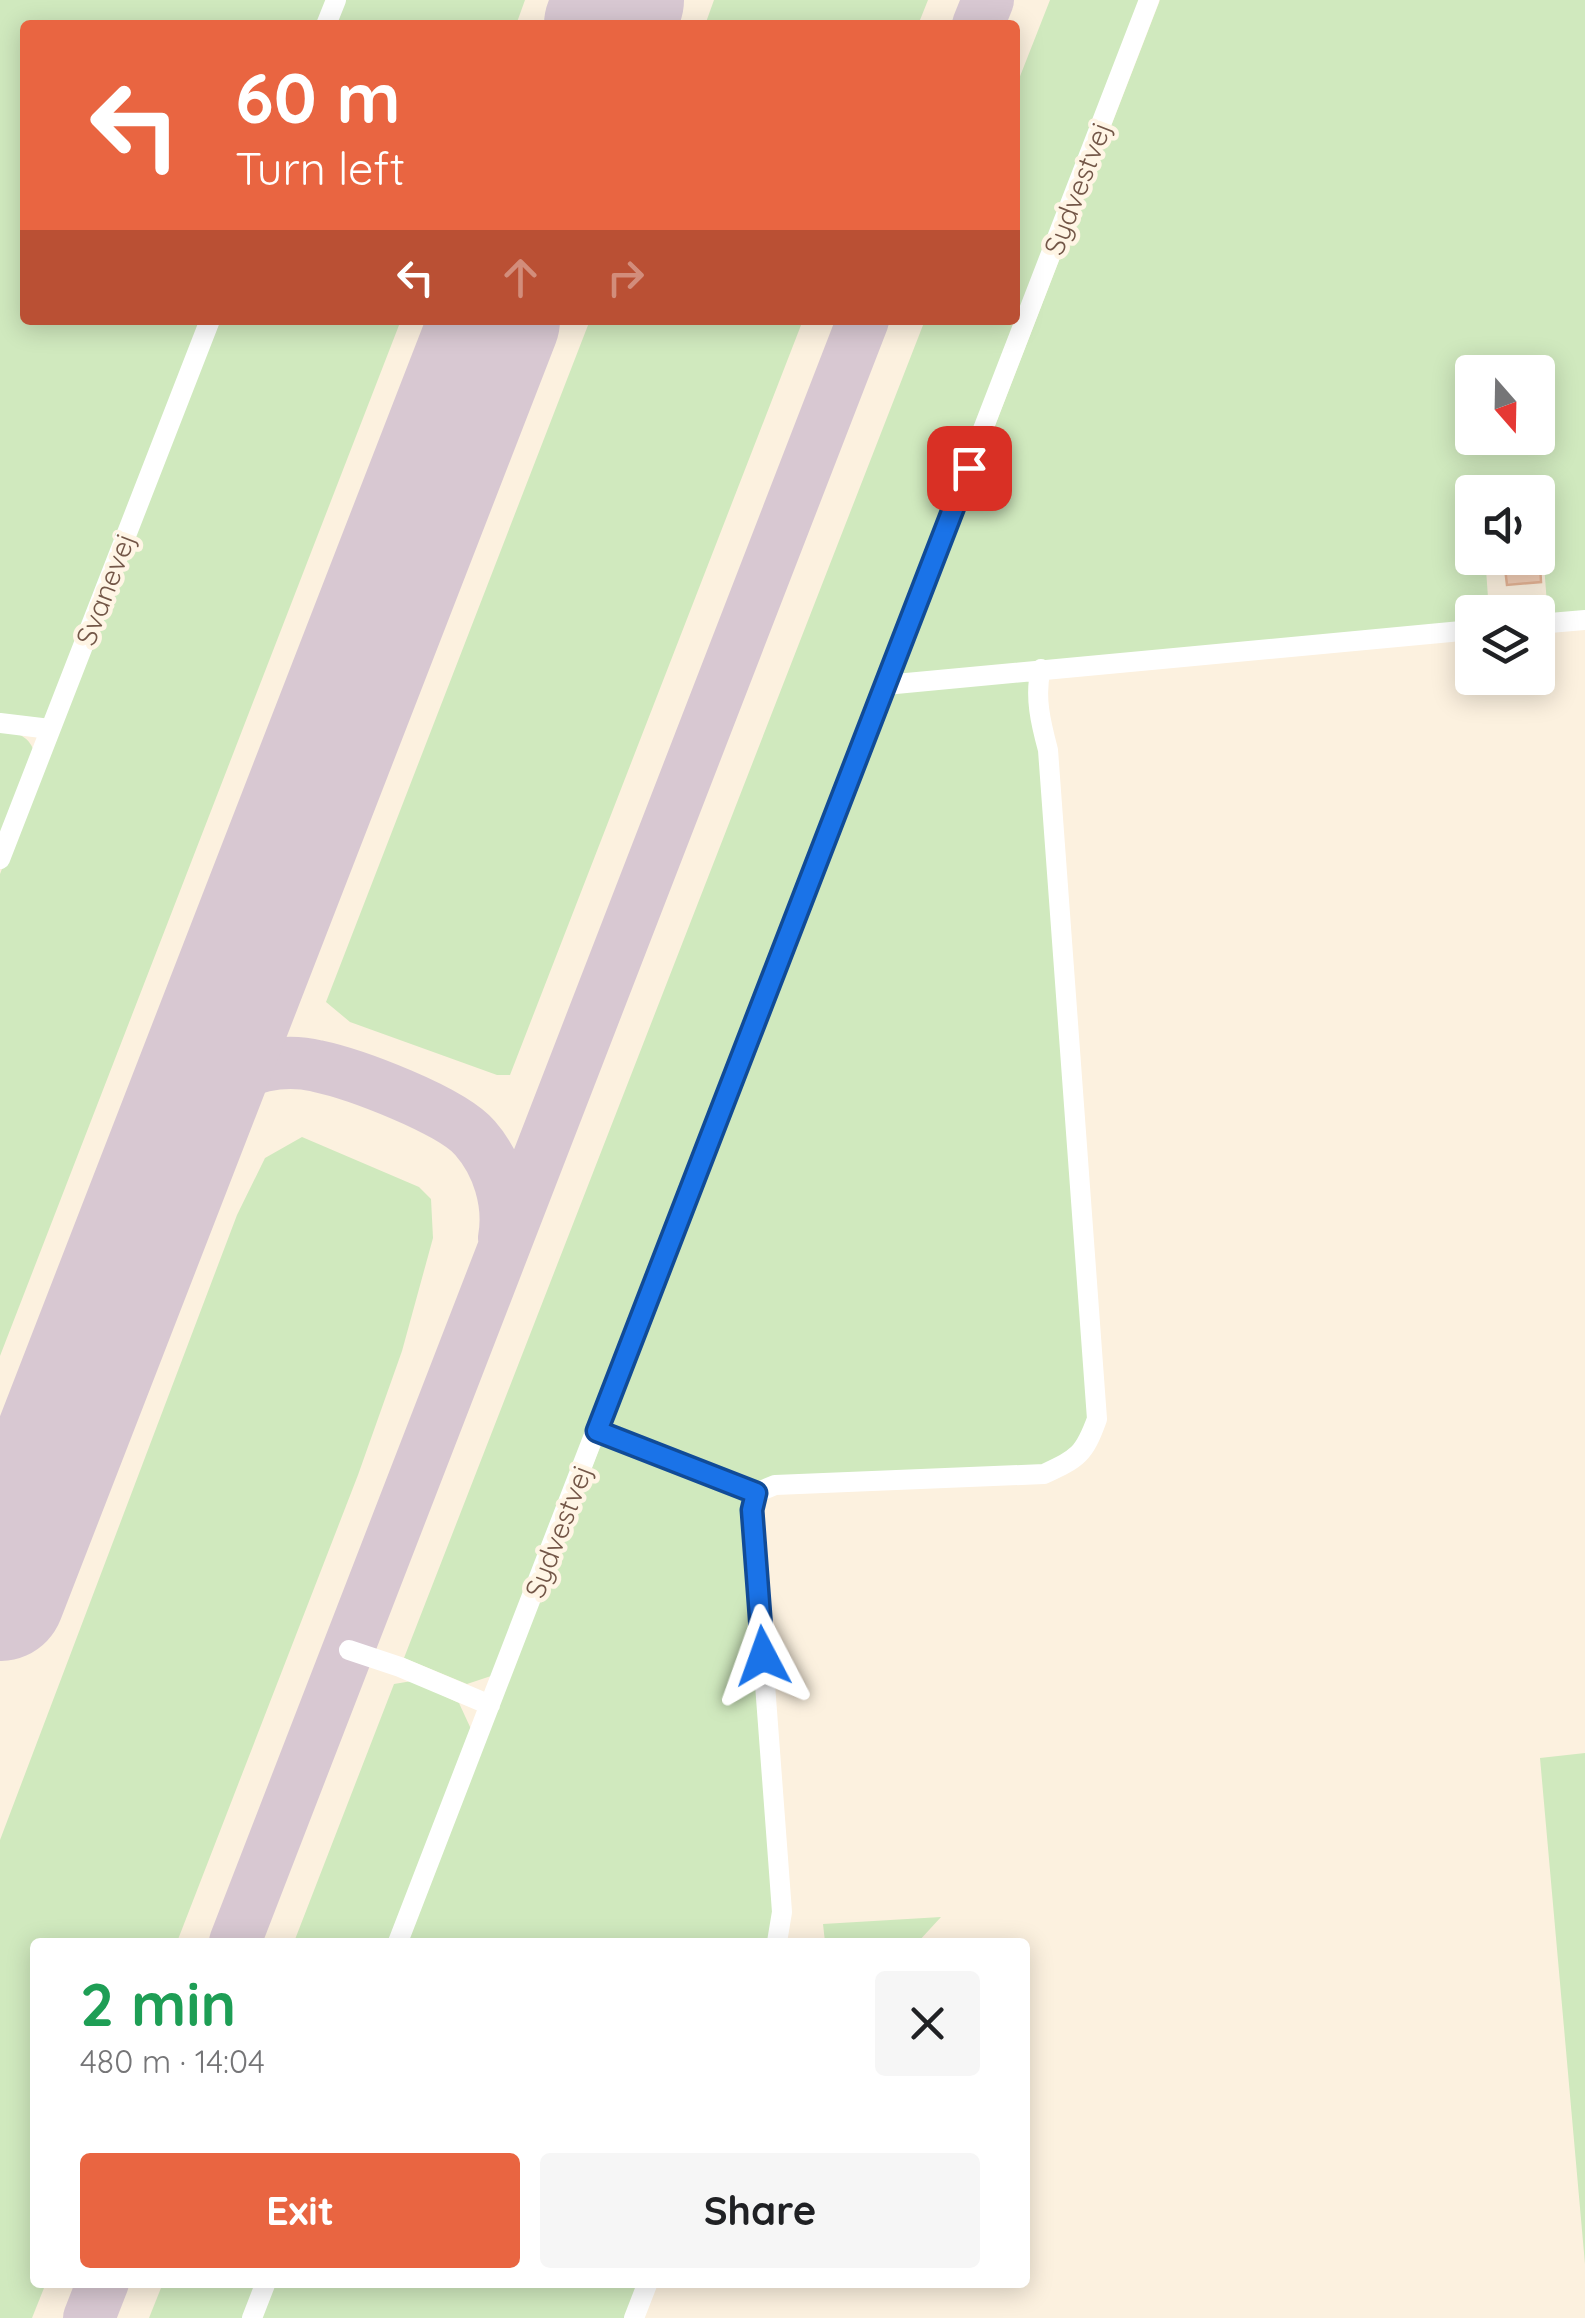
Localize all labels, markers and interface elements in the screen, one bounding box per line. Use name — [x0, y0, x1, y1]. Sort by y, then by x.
text: 60 m — [235, 53, 401, 141]
icon: left — [70, 60, 200, 190]
street label: Sydvestvej — [1036, 117, 1118, 259]
text: Turn left — [235, 140, 405, 196]
icon: left — [388, 250, 443, 305]
icon: ahead — [493, 250, 548, 305]
icon: right — [598, 250, 653, 305]
north arrow — [1455, 355, 1555, 455]
map controls — [1455, 355, 1555, 695]
pin — [927, 426, 1012, 511]
icon: arrive — [942, 441, 997, 496]
button: sound — [1455, 475, 1555, 575]
street label: Svanevej — [68, 528, 142, 650]
button: layers — [1455, 595, 1555, 695]
street label: Sydvestvej — [517, 1460, 599, 1602]
position arrow — [711, 1604, 815, 1708]
text: 2 min — [80, 1966, 236, 2041]
button: close — [875, 1971, 980, 2076]
text: 480 m · 14:04 — [80, 2041, 265, 2081]
button: Exit — [80, 2153, 520, 2268]
button: Share — [540, 2153, 980, 2268]

